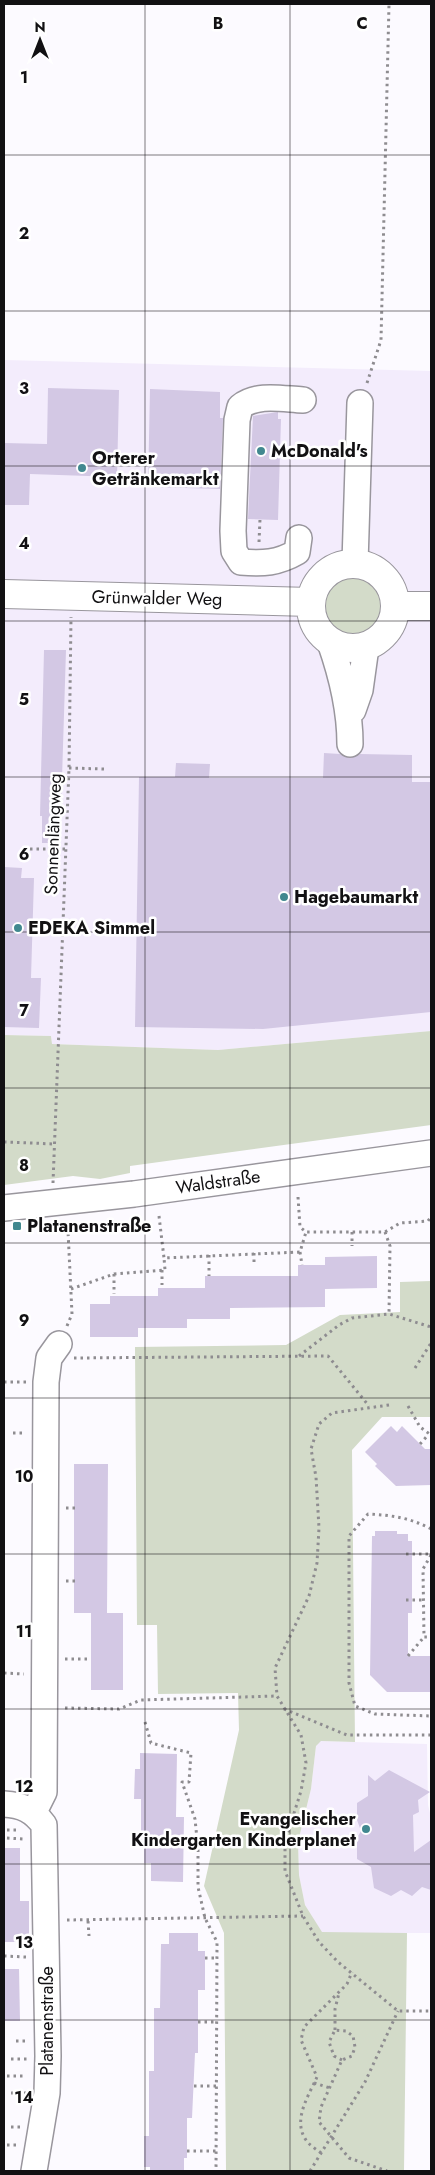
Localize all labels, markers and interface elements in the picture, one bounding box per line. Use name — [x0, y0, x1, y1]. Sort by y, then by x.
text: B — [213, 12, 223, 35]
text: C — [356, 12, 368, 35]
north arrow — [15, 15, 65, 65]
text: N — [34, 17, 46, 37]
text: 1 — [20, 66, 28, 89]
text: 2 — [19, 222, 29, 245]
text: 3 — [19, 377, 29, 400]
place label: McDonald's — [271, 438, 368, 464]
place label: Orterer Getränkemarkt — [92, 445, 219, 492]
marker: McDonald's — [255, 445, 267, 457]
marker: Orterer Getränkemarkt — [76, 462, 88, 474]
text: 4 — [18, 532, 30, 555]
street label: Grünwalder Weg — [91, 584, 223, 612]
text: 5 — [19, 688, 29, 711]
street label: Sonnenlängweg — [38, 773, 68, 895]
text: 6 — [19, 843, 29, 866]
place label: Hagebaumarkt — [294, 884, 419, 910]
marker: Hagebaumarkt — [278, 891, 290, 903]
place label: EDEKA Simmel — [28, 915, 155, 941]
marker: EDEKA Simmel — [12, 922, 24, 934]
text: 7 — [19, 999, 29, 1022]
text: 8 — [19, 1154, 29, 1177]
street label: Waldstraße — [174, 1163, 262, 1201]
place label: Platanenstraße — [27, 1213, 151, 1239]
marker: Platanenstraße — [11, 1220, 23, 1232]
text: 9 — [19, 1309, 29, 1332]
text: 10 — [15, 1465, 33, 1488]
text: 11 — [16, 1620, 32, 1643]
text: 12 — [15, 1775, 33, 1798]
place label: Evangelischer Kindergarten Kinderplanet — [131, 1806, 357, 1853]
marker: Evangelischer Kindergarten Kinderplanet — [360, 1823, 372, 1835]
text: 13 — [15, 1931, 33, 1954]
street label: Platanenstraße — [34, 1966, 60, 2076]
text: 14 — [14, 2086, 34, 2109]

